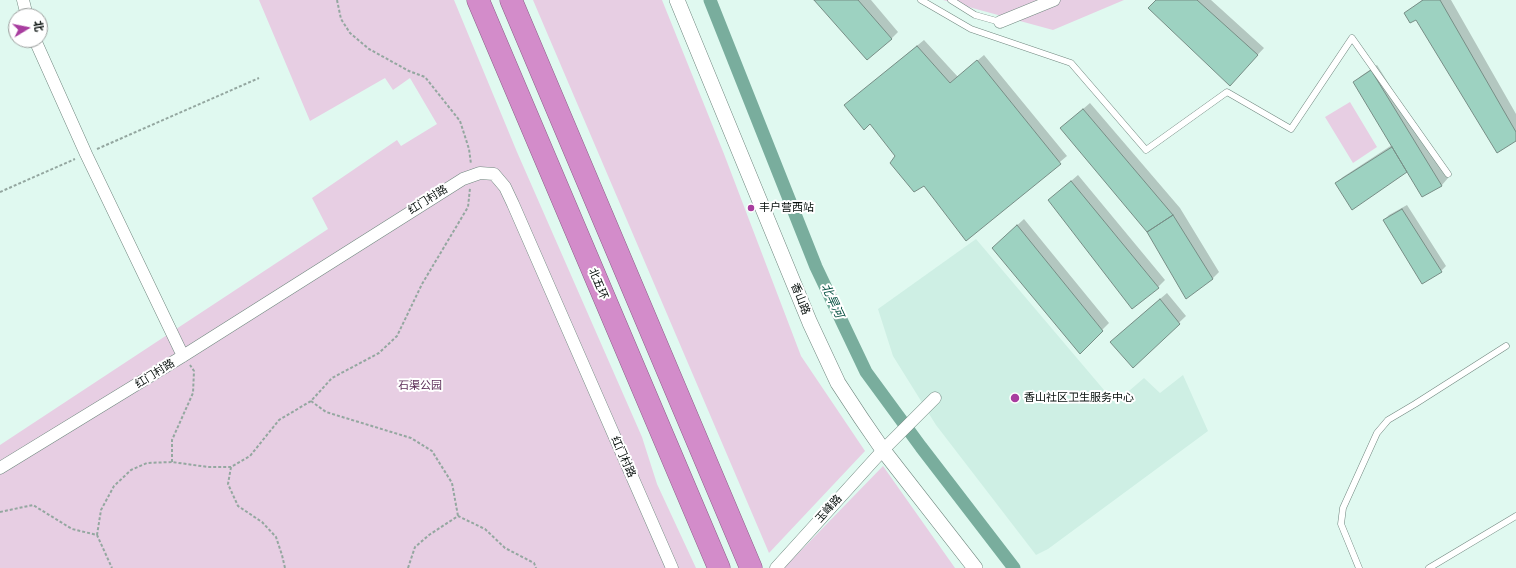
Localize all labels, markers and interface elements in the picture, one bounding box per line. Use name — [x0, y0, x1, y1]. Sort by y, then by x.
north arrow — [8, 8, 48, 48]
text: 北 — [32, 20, 46, 33]
street label: 红门村路 — [406, 183, 450, 217]
place label: 丰户营西站 — [759, 201, 814, 215]
marker: 丰户营西站 — [746, 203, 756, 213]
street label: 北五环 — [585, 266, 611, 302]
street label: 香山路 — [788, 281, 812, 317]
water label: 北旱河 — [818, 282, 846, 320]
street label: 红门村路 — [133, 357, 177, 391]
park label: 石渠公园 — [398, 379, 442, 393]
place label: 香山社区卫生服务中心 — [1024, 391, 1134, 405]
marker: 香山社区卫生服务中心 — [1009, 392, 1021, 404]
street label: 红门村路 — [608, 434, 638, 480]
street label: 玉峰路 — [813, 492, 845, 526]

